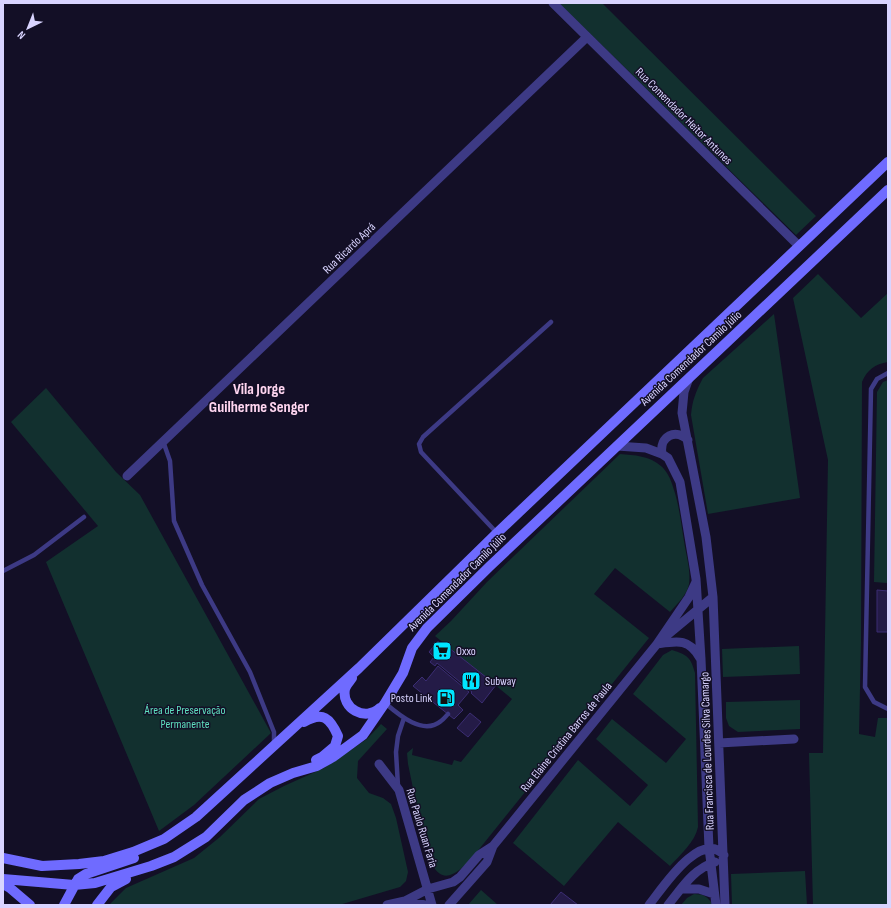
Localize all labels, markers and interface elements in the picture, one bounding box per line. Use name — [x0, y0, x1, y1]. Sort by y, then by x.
north arrow — [8, 8, 48, 48]
text: N — [15, 28, 28, 42]
street label: Rua Comendador Heitor Antunes — [632, 65, 735, 168]
street label: Rua Ricardo Aprá — [320, 219, 379, 277]
street label: Avenida Comendador Camilo Júlio — [637, 307, 745, 410]
district label: Vila Jorge Guilherme Senger — [209, 380, 309, 417]
street label: Avenida Comendador Camilo Júlio — [404, 530, 510, 635]
supermarket icon: Oxxo — [431, 640, 453, 662]
place label: Oxxo — [456, 644, 476, 659]
restaurant icon: Subway — [460, 670, 482, 692]
street label: Rua Francisca de Lourdes Silva Camargo — [697, 672, 718, 830]
place label: Subway — [485, 674, 516, 689]
street label: Rua Elaine Cristina Barros de Paula — [517, 679, 616, 795]
fuel station icon: Posto Link — [435, 687, 457, 709]
place label: Posto Link — [391, 691, 432, 706]
park label: Área de Preservação Permanente — [144, 703, 225, 732]
street label: Rua Paulo Ruan Faria — [402, 787, 441, 870]

